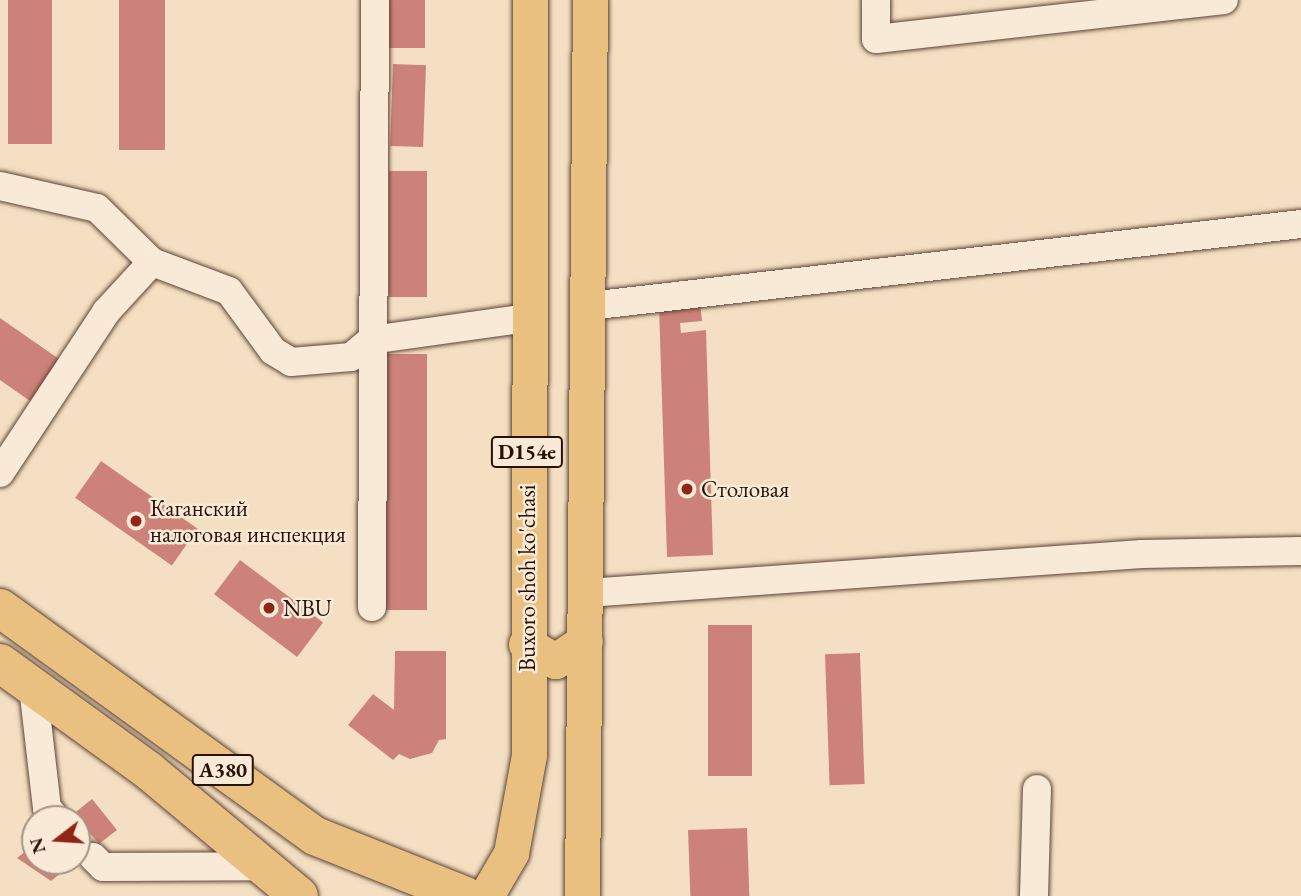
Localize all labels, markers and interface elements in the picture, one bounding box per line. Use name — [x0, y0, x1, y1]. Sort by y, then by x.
road number: D154e — [490, 434, 564, 470]
place label: Столовая — [701, 475, 789, 503]
marker: Столовая — [679, 481, 695, 497]
street label: Buxoro shoh ko'chasi — [513, 485, 541, 671]
place label: Каганский налоговая инспекция — [150, 494, 346, 548]
marker: Каганский налоговая инспекция — [128, 513, 144, 529]
place label: NBU — [283, 594, 332, 622]
marker: NBU — [261, 600, 277, 616]
road number: A380 — [192, 752, 255, 788]
north arrow — [21, 805, 91, 875]
text: N — [23, 835, 52, 857]

